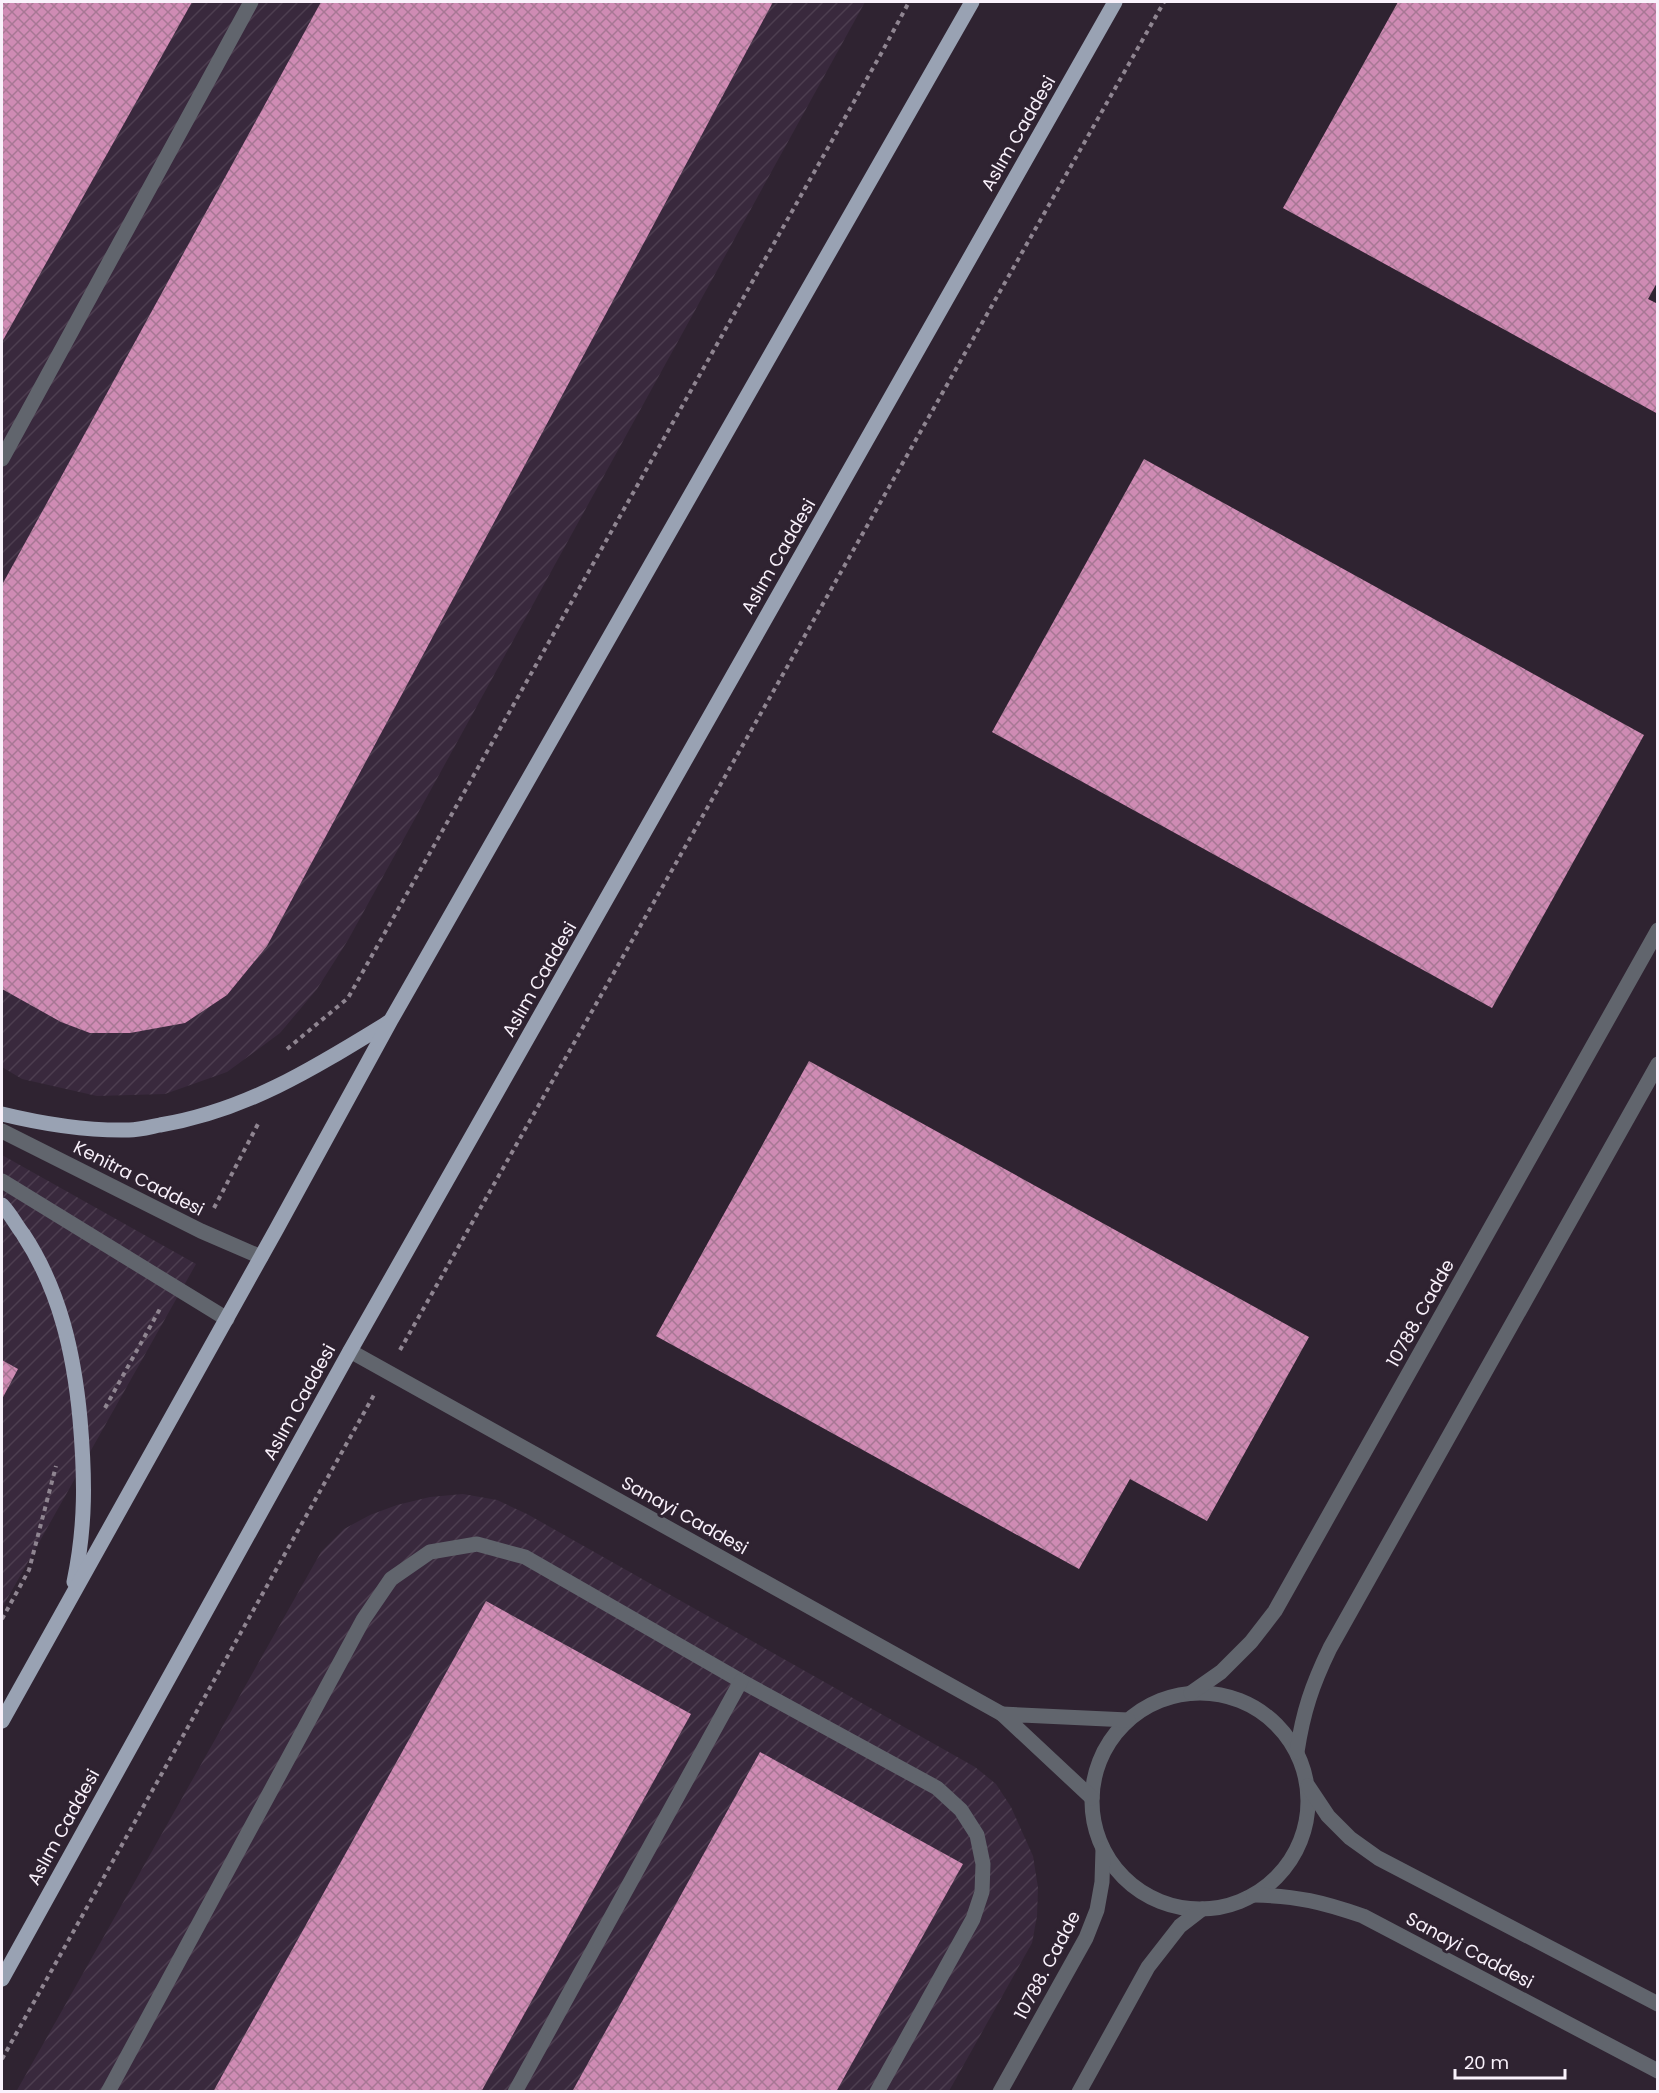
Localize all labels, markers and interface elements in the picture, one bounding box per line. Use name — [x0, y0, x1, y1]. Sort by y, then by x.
street label: Aslım Caddesi — [975, 71, 1061, 195]
street label: Aslım Caddesi — [735, 494, 821, 618]
street label: Aslım Caddesi — [496, 917, 582, 1041]
street label: Kenitra Caddesi — [69, 1134, 209, 1222]
street label: 10788. Cadde — [1380, 1255, 1460, 1371]
street label: Aslım Caddesi — [257, 1339, 341, 1465]
street label: Sanayi Caddesi — [617, 1470, 753, 1560]
street label: Aslım Caddesi — [21, 1764, 105, 1890]
street label: 10788. Cadde — [1008, 1906, 1086, 2024]
street label: Sanayi Caddesi — [1402, 1906, 1538, 1994]
scale bar — [1455, 2042, 1564, 2080]
text: 20 m — [1464, 2050, 1509, 2075]

